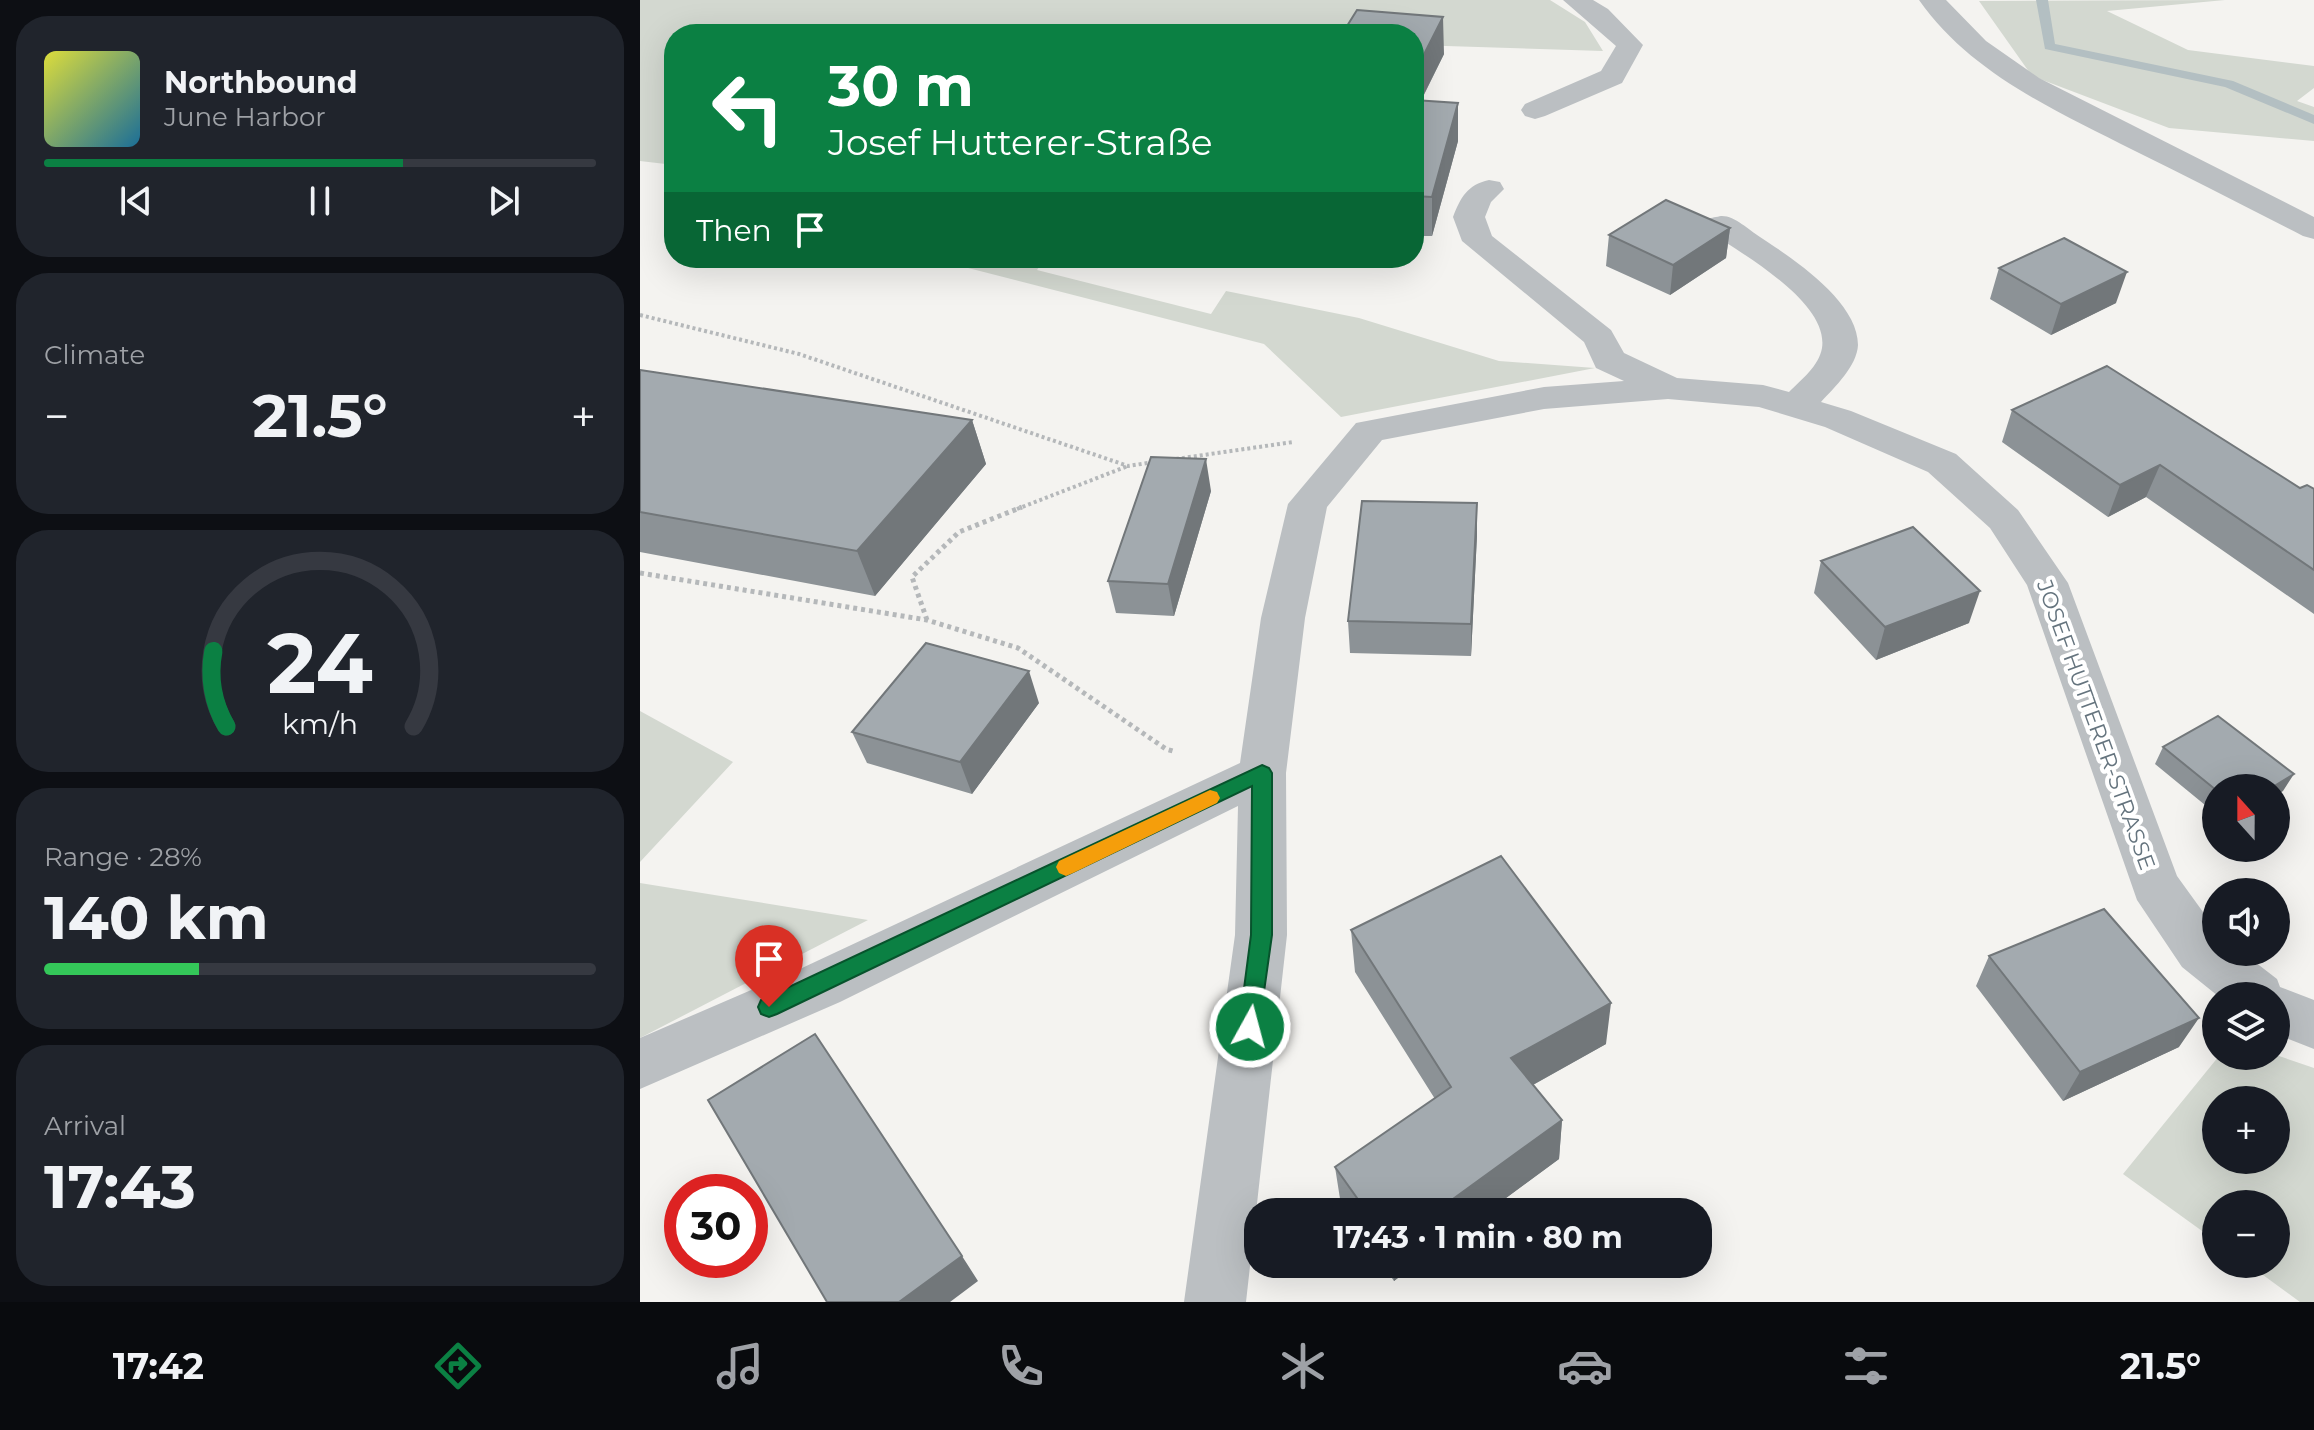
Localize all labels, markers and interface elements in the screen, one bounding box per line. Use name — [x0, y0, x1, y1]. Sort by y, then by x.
text: 30 m — [828, 52, 974, 120]
icon: left — [696, 56, 800, 160]
text: Northbound — [164, 64, 358, 101]
text: June Harbor — [164, 101, 326, 133]
text: Josef Hutterer-Straße — [828, 120, 1212, 164]
icon: previous — [114, 179, 158, 223]
icon: pause — [298, 179, 342, 223]
icon: next — [482, 179, 526, 223]
icon: arrive — [788, 208, 832, 252]
text: Then — [696, 212, 772, 249]
text: Climate — [44, 339, 145, 371]
text: 21.5° — [252, 379, 388, 452]
text: − — [44, 389, 69, 443]
text: + — [571, 389, 596, 443]
street label: JOSEF HUTTERER-STRASSE — [2031, 575, 2161, 874]
text: 24 — [267, 612, 373, 714]
text: km/h — [282, 706, 358, 741]
north arrow — [2202, 774, 2290, 862]
map controls — [2202, 774, 2290, 1278]
text: Range · 28% — [44, 841, 202, 873]
button: sound — [2202, 878, 2290, 966]
text: 140 km — [44, 881, 269, 954]
pin — [735, 925, 803, 1007]
icon: arrive — [747, 937, 791, 981]
button: layers — [2202, 982, 2290, 1070]
position arrow — [1208, 985, 1292, 1069]
button: + — [2202, 1086, 2290, 1174]
text: Arrival — [44, 1110, 126, 1142]
text: 17:43 — [44, 1150, 196, 1223]
speed limit sign: 30 — [664, 1174, 768, 1278]
button: − — [2202, 1190, 2290, 1278]
text: 17:43 · 1 min · 80 m — [1333, 1219, 1623, 1256]
icon: directions — [430, 1338, 486, 1394]
icon: music — [712, 1338, 768, 1394]
icon: phone — [993, 1338, 1049, 1394]
icon: climate — [1275, 1338, 1331, 1394]
icon: car — [1557, 1338, 1613, 1394]
icon: filters — [1838, 1338, 1894, 1394]
text: 17:42 — [113, 1344, 204, 1388]
text: 21.5° — [2120, 1344, 2201, 1388]

